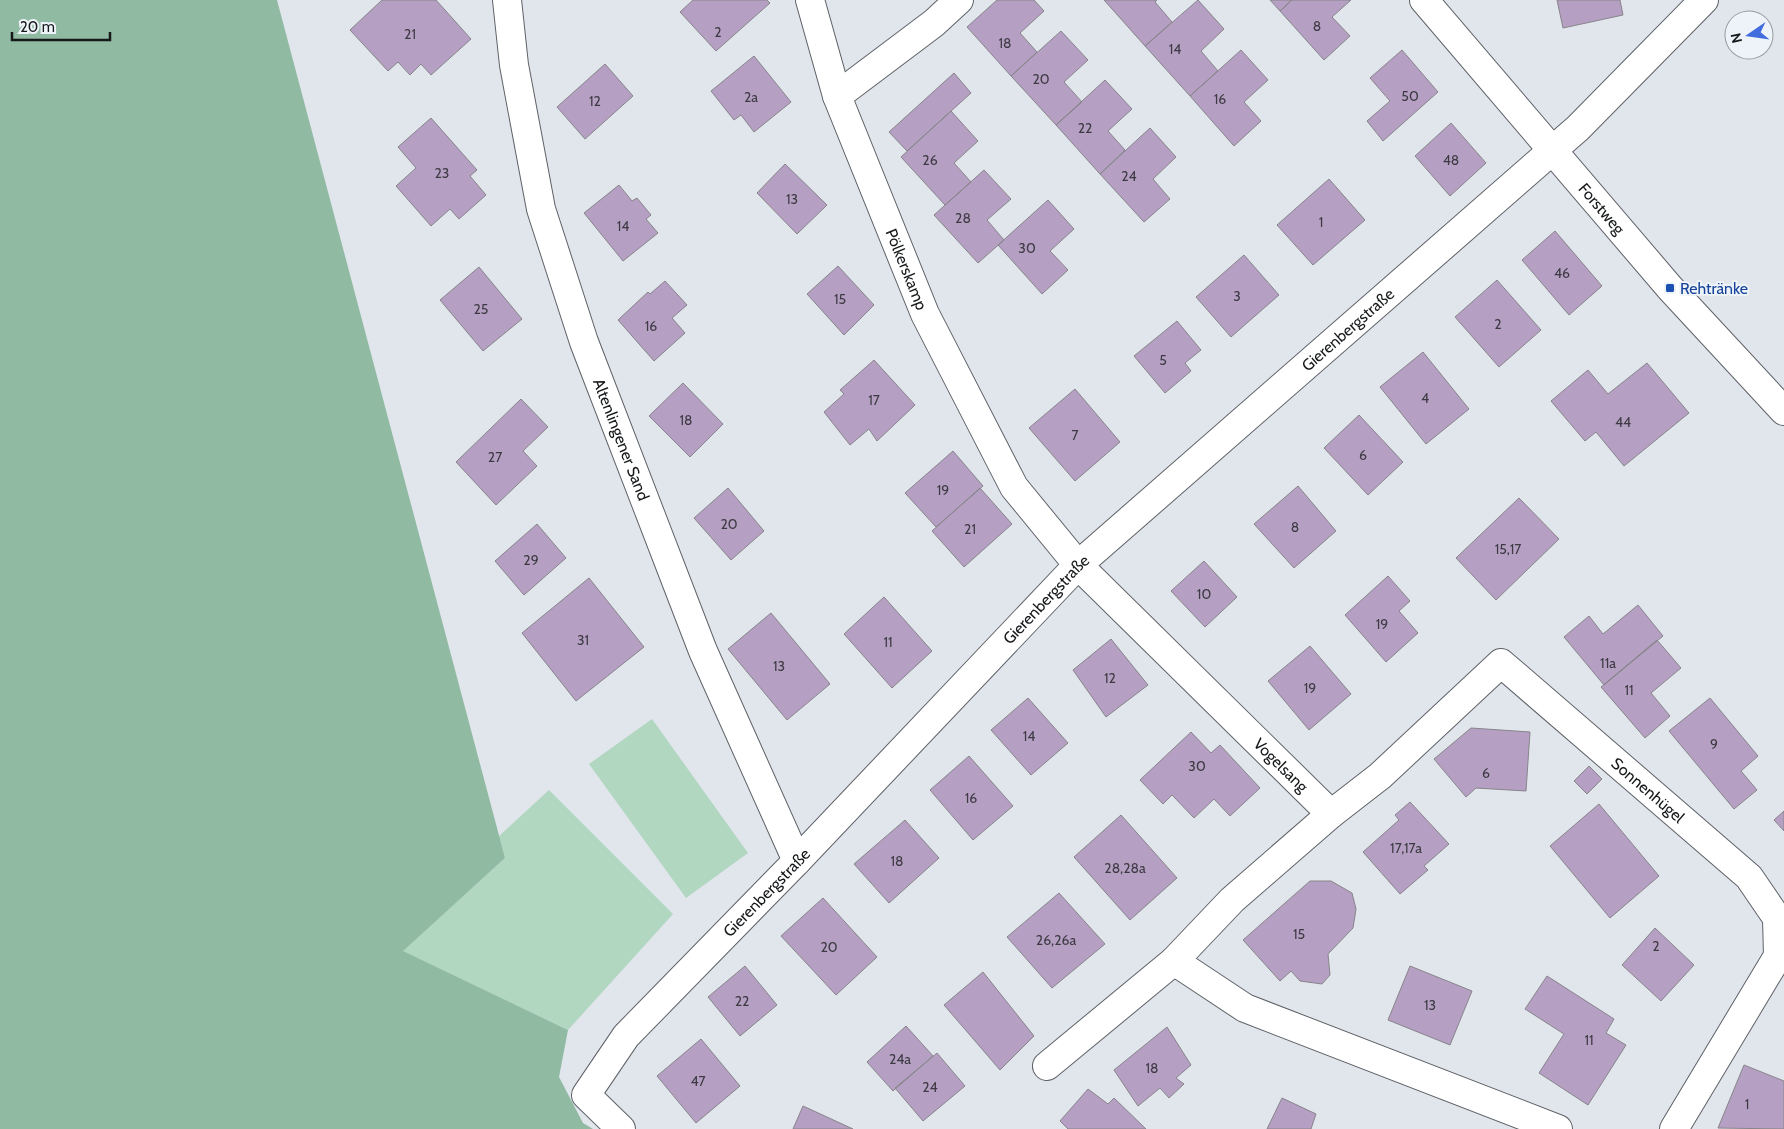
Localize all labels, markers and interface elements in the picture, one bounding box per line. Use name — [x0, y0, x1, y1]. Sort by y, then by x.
scale bar — [12, 10, 110, 42]
north arrow — [1724, 10, 1774, 60]
house number: 8 — [1313, 17, 1321, 35]
text: 20 m — [20, 18, 55, 36]
house number: 2 — [714, 23, 722, 41]
house number: 21 — [404, 25, 416, 43]
text: N — [1726, 31, 1746, 45]
house number: 18 — [998, 34, 1012, 52]
house number: 14 — [1169, 40, 1181, 58]
house number: 20 — [1032, 70, 1050, 88]
house number: 50 — [1401, 87, 1419, 105]
house number: 2a — [744, 88, 758, 106]
house number: 16 — [1214, 90, 1226, 108]
house number: 12 — [589, 92, 601, 110]
house number: 22 — [1078, 119, 1092, 137]
house number: 26 — [922, 151, 938, 169]
house number: 48 — [1443, 151, 1459, 169]
house number: 23 — [435, 164, 449, 182]
house number: 24 — [1121, 167, 1137, 185]
street label: Forstweg — [1574, 179, 1629, 239]
house number: 13 — [786, 190, 798, 208]
house number: 28 — [955, 209, 971, 227]
house number: 1 — [1319, 213, 1323, 231]
house number: 14 — [617, 217, 629, 235]
street label: Pölkerskamp — [881, 226, 931, 313]
house number: 30 — [1018, 239, 1036, 257]
house number: 46 — [1554, 264, 1570, 282]
place label: Rehtränke — [1680, 279, 1748, 298]
marker: Rehtränke — [1664, 282, 1676, 294]
street label: Gierenbergstraße — [1298, 284, 1398, 375]
house number: 3 — [1233, 287, 1241, 305]
house number: 15 — [834, 290, 846, 308]
house number: 25 — [474, 300, 488, 318]
house number: 2 — [1494, 315, 1502, 333]
house number: 16 — [645, 317, 657, 335]
house number: 5 — [1159, 351, 1167, 369]
street label: Altenlingener Sand — [589, 376, 653, 503]
house number: 4 — [1421, 389, 1429, 407]
house number: 17 — [868, 391, 880, 409]
house number: 18 — [679, 411, 693, 429]
house number: 44 — [1615, 413, 1631, 431]
house number: 7 — [1071, 426, 1079, 444]
house number: 6 — [1359, 446, 1367, 464]
house number: 27 — [488, 448, 502, 466]
house number: 19 — [937, 481, 949, 499]
house number: 20 — [720, 515, 738, 533]
house number: 8 — [1291, 518, 1299, 536]
house number: 21 — [964, 520, 976, 538]
house number: 15,17 — [1495, 540, 1521, 558]
house number: 29 — [523, 551, 539, 569]
street label: Gierenbergstraße — [999, 551, 1093, 648]
house number: 10 — [1197, 585, 1211, 603]
house number: 19 — [1376, 615, 1388, 633]
house number: 31 — [577, 631, 589, 649]
house number: 11 — [883, 633, 893, 651]
house number: 11a — [1600, 654, 1616, 672]
house number: 13 — [773, 657, 785, 675]
house number: 12 — [1104, 669, 1116, 687]
house number: 19 — [1304, 679, 1316, 697]
house number: 11 — [1624, 681, 1634, 699]
house number: 14 — [1023, 727, 1035, 745]
street label: Vogelsang — [1250, 734, 1313, 797]
house number: 9 — [1710, 735, 1718, 753]
street label: Sonnenhügel — [1608, 754, 1688, 827]
house number: 30 — [1188, 757, 1206, 775]
house number: 6 — [1482, 764, 1490, 782]
house number: 16 — [965, 789, 977, 807]
house number: 17,17a — [1390, 839, 1422, 857]
street label: Gierenbergstraße — [719, 844, 814, 941]
house number: 18 — [890, 852, 904, 870]
house number: 28,28a — [1104, 859, 1146, 877]
house number: 15 — [1293, 925, 1305, 943]
house number: 26,26a — [1036, 931, 1076, 949]
house number: 2 — [1652, 937, 1660, 955]
house number: 20 — [820, 938, 838, 956]
house number: 22 — [735, 992, 749, 1010]
house number: 13 — [1424, 996, 1436, 1014]
house number: 11 — [1584, 1031, 1594, 1049]
house number: 24a — [889, 1050, 911, 1068]
house number: 18 — [1145, 1059, 1159, 1077]
house number: 47 — [690, 1072, 706, 1090]
house number: 24 — [922, 1078, 938, 1096]
house number: 1 — [1745, 1095, 1749, 1113]

